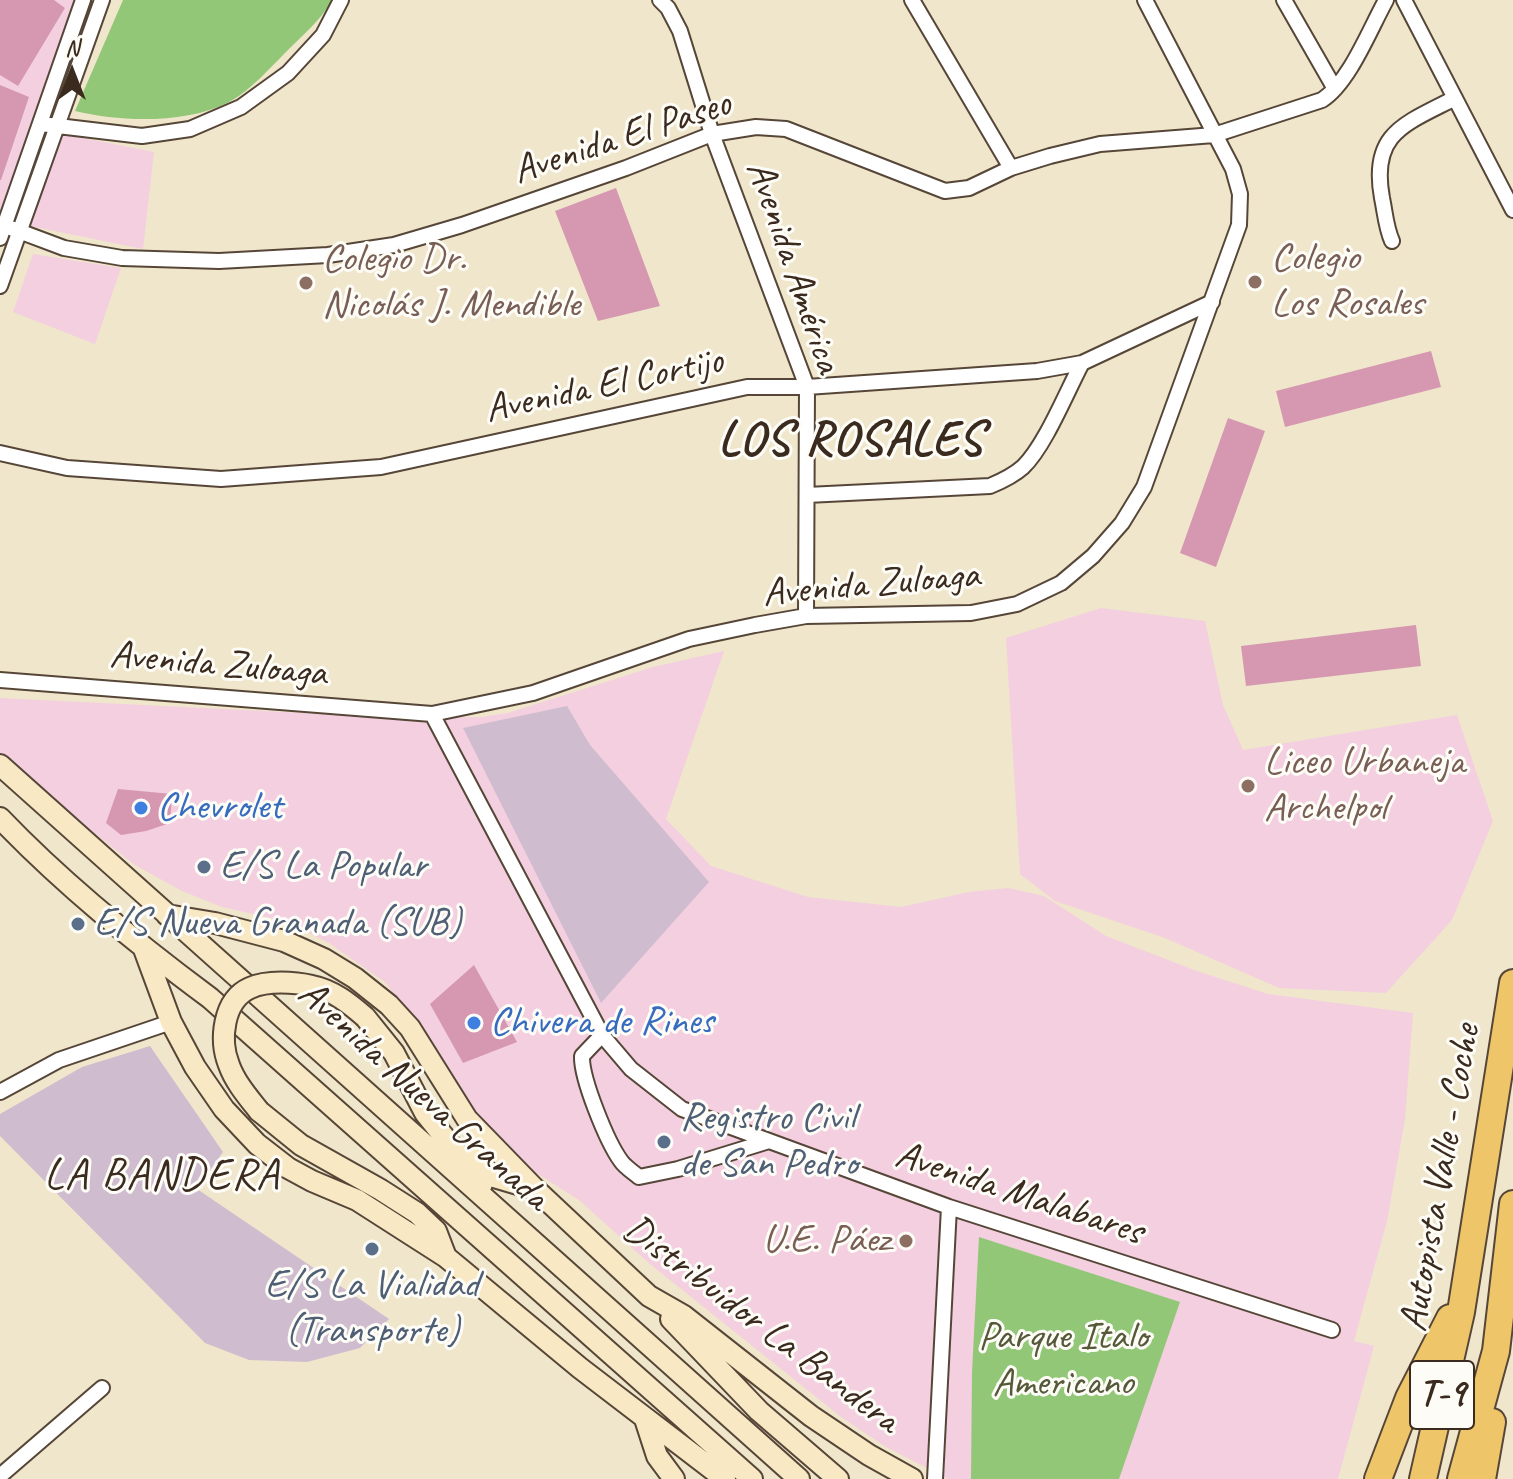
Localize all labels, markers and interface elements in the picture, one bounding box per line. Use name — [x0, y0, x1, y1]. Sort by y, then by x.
north arrow — [32, 32, 112, 112]
text: N — [65, 34, 79, 62]
street label: Avenida El Paseo — [507, 80, 737, 196]
street label: Avenida América — [734, 155, 852, 379]
place label: Colegio Los Rosales — [1271, 235, 1424, 329]
place label: Colegio Dr. Nicolás J. Mendible — [322, 236, 580, 330]
marker: Colegio Los Rosales — [1246, 273, 1264, 291]
marker: Colegio Dr. Nicolás J. Mendible — [297, 274, 315, 292]
street label: Avenida El Cortijo — [481, 337, 727, 435]
district label: LOS ROSALES — [719, 412, 983, 470]
street label: Avenida Zuloaga — [761, 552, 981, 618]
street label: Avenida Zuloaga — [108, 632, 328, 698]
place label: Liceo Urbaneja Archelpol — [1264, 739, 1464, 833]
marker: Liceo Urbaneja Archelpol — [1239, 777, 1257, 795]
place label: Chevrolet — [157, 784, 282, 832]
marker: Chevrolet — [132, 799, 150, 817]
place label: E/S La Popular — [220, 843, 427, 891]
marker: E/S La Popular — [195, 858, 213, 876]
place label: E/S Nueva Granada (SUB) — [94, 900, 461, 948]
marker: E/S Nueva Granada (SUB) — [69, 915, 87, 933]
street label: Avenida Nueva Granada — [287, 971, 559, 1221]
place label: Chivera de Rines — [490, 999, 714, 1047]
marker: Chivera de Rines — [465, 1014, 483, 1032]
street label: Autopista Valle - Coche — [1390, 1021, 1492, 1335]
place label: Registro Civil de San Pedro — [680, 1095, 858, 1189]
street label: Avenida Malabares — [889, 1131, 1149, 1257]
marker: Registro Civil de San Pedro — [655, 1133, 673, 1151]
district label: LA BANDERA — [45, 1150, 279, 1202]
street label: Distribuidor La Bandera — [613, 1205, 909, 1445]
place label: U.E. Páez — [762, 1217, 890, 1265]
marker: U.E. Páez — [897, 1232, 915, 1250]
marker: E/S La Vialidad (Transporte) — [363, 1240, 381, 1258]
place label: E/S La Vialidad (Transporte) — [265, 1262, 479, 1356]
park label: Parque Italo Americano — [978, 1314, 1148, 1408]
road number: T-9 — [1410, 1361, 1474, 1429]

